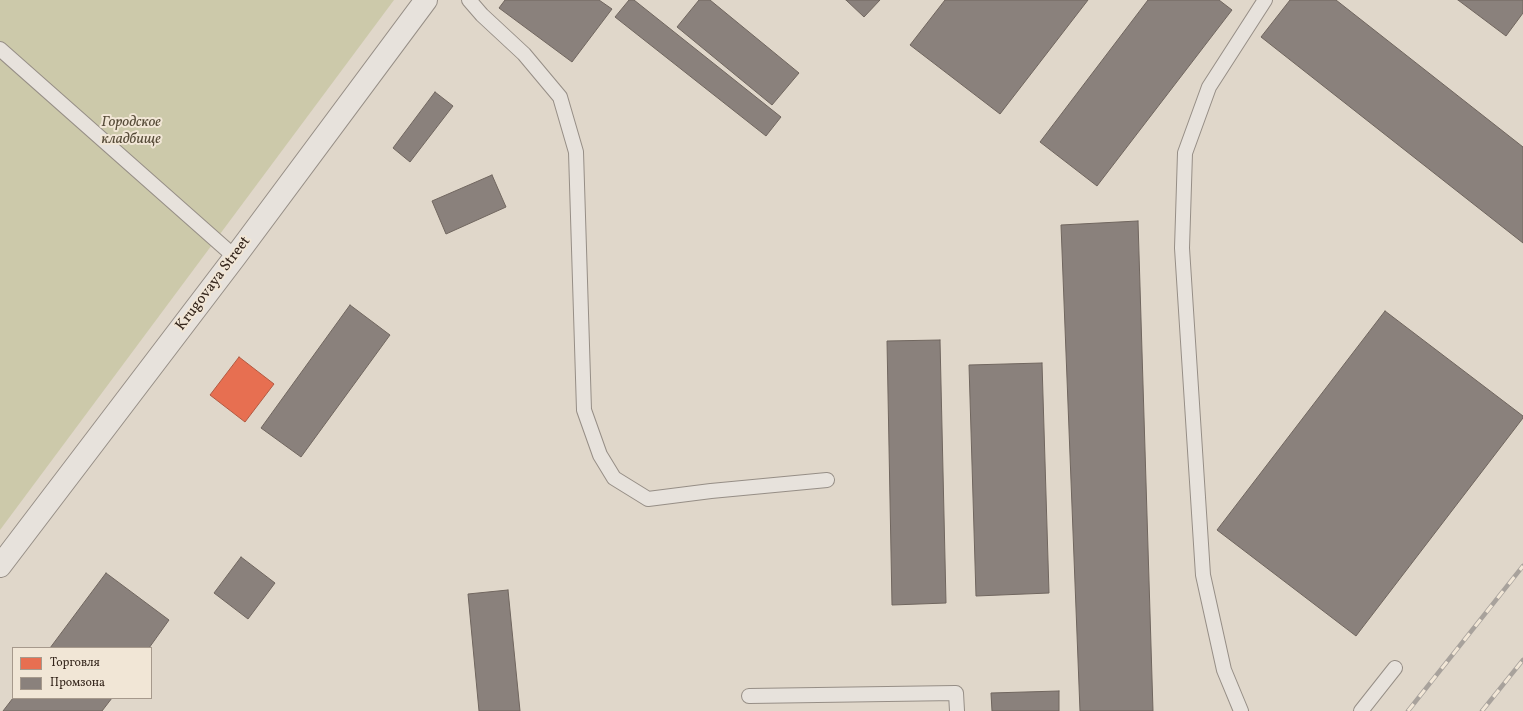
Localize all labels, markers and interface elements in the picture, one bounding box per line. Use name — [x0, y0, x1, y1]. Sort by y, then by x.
park label: Городское кладбище — [101, 114, 161, 149]
street label: Krugovaya Street — [173, 233, 255, 335]
legend — [12, 647, 152, 699]
text: Торговля — [50, 655, 100, 671]
text: Промзона — [50, 675, 105, 691]

